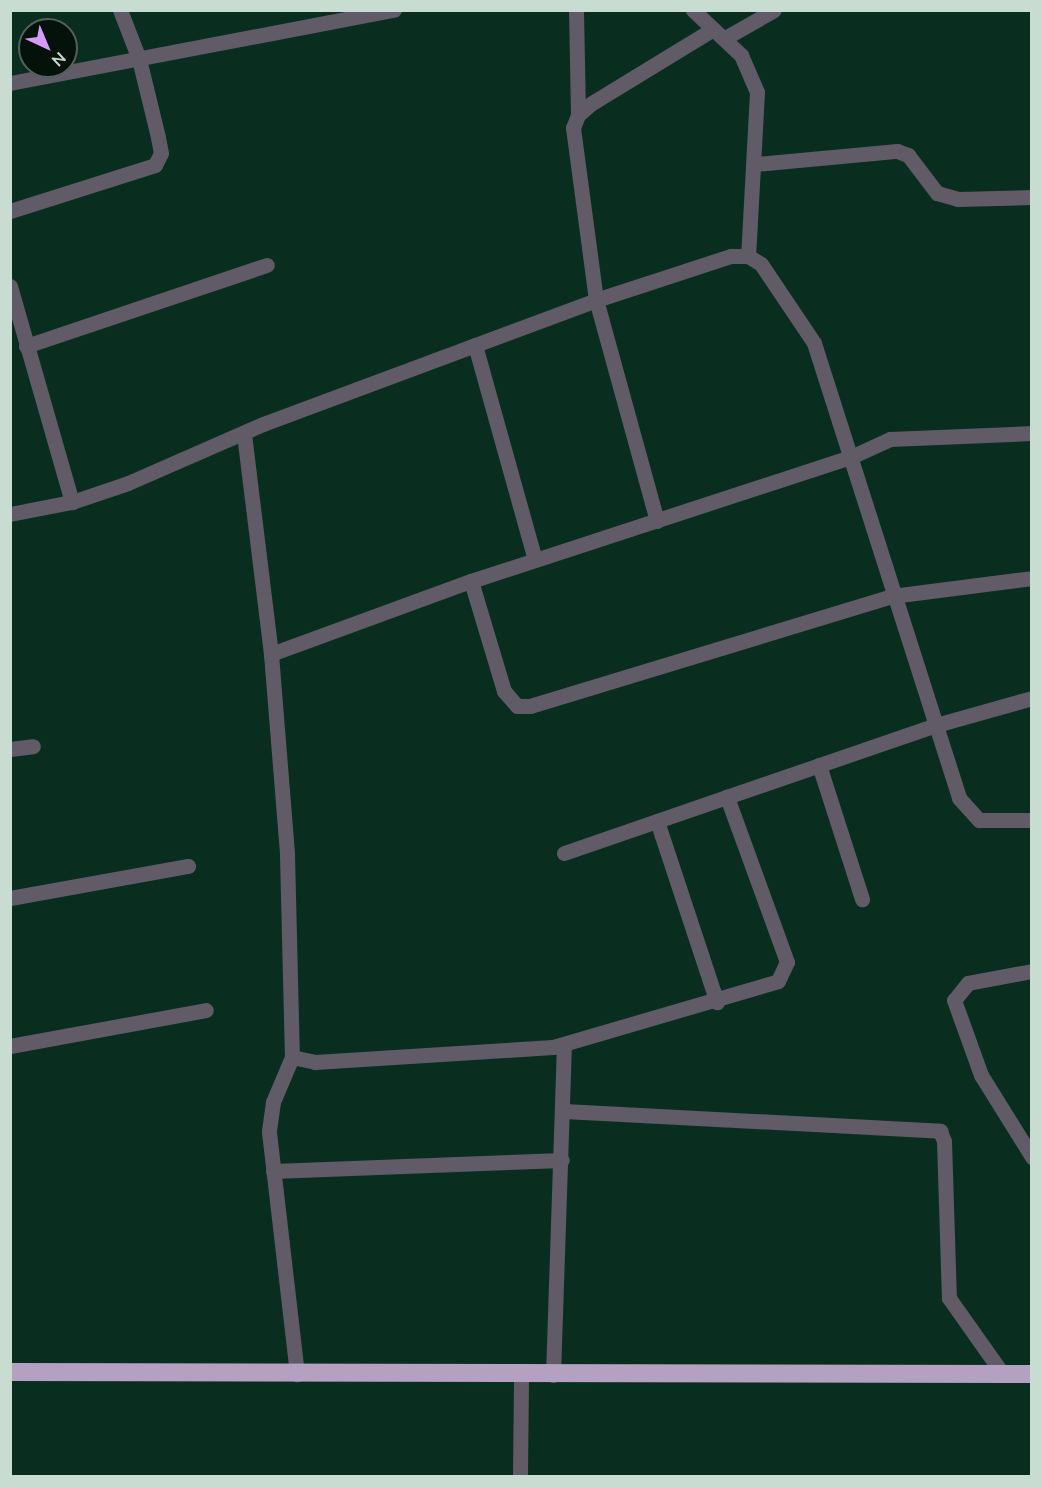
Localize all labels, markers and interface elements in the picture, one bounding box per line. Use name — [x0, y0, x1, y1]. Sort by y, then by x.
north arrow — [18, 18, 78, 78]
text: N — [48, 48, 70, 71]

